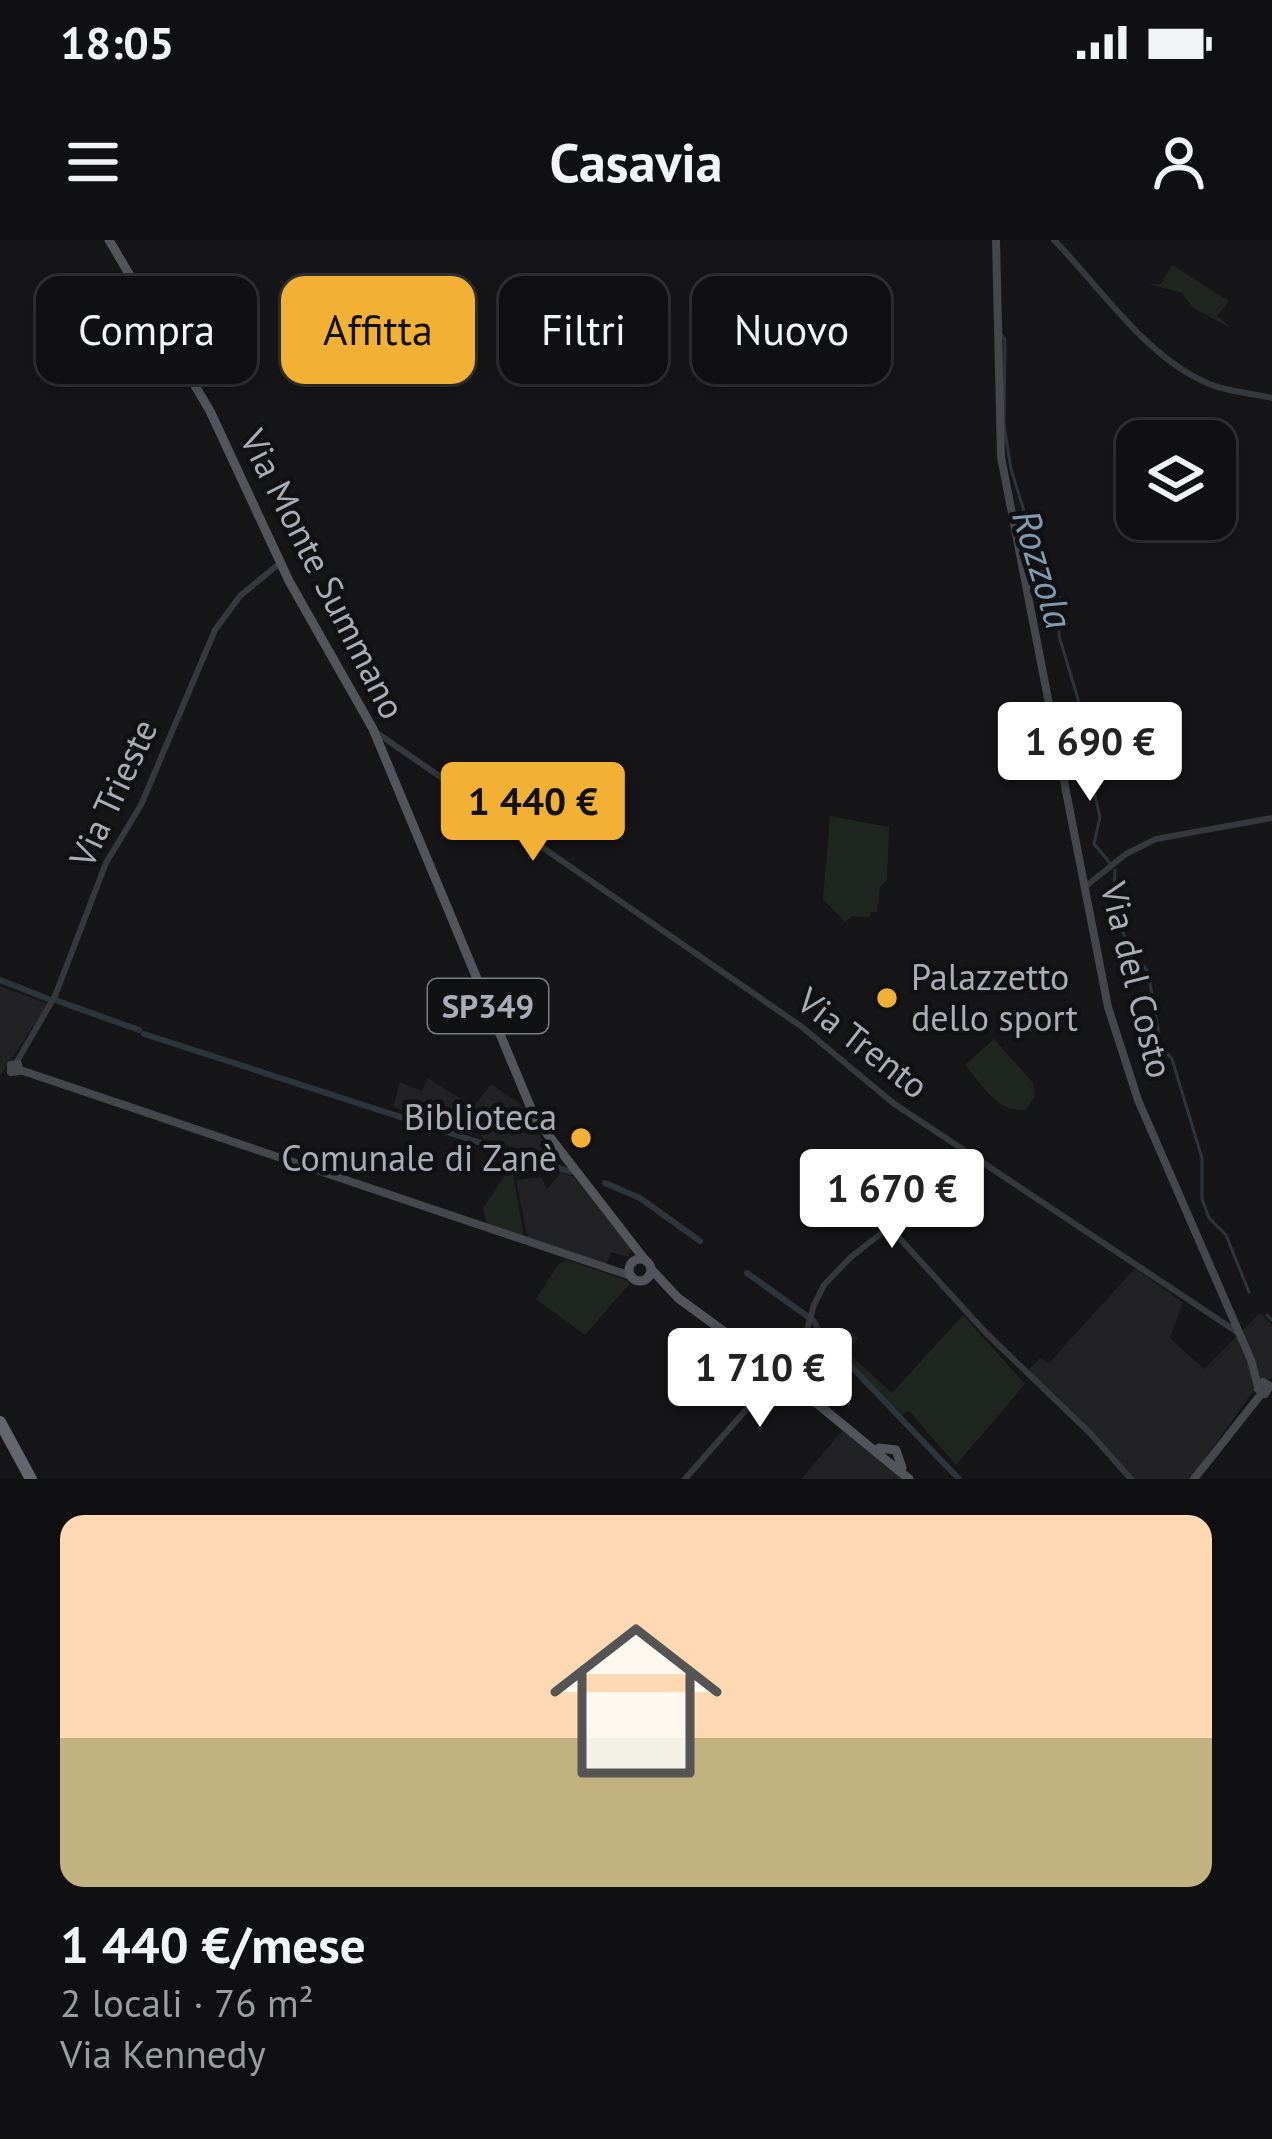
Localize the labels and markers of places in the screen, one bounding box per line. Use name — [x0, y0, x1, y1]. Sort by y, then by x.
pin: 1 690 € — [979, 702, 1201, 804]
pin: 1 440 € — [422, 762, 644, 864]
place label: Palazzetto dello sport — [911, 953, 1078, 1041]
marker: Palazzetto dello sport — [874, 985, 900, 1011]
place label: Biblioteca Comunale di Zanè — [281, 1093, 557, 1181]
marker: Biblioteca Comunale di Zanè — [568, 1125, 594, 1151]
pin: 1 670 € — [781, 1149, 1003, 1251]
pin: 1 710 € — [649, 1328, 871, 1430]

